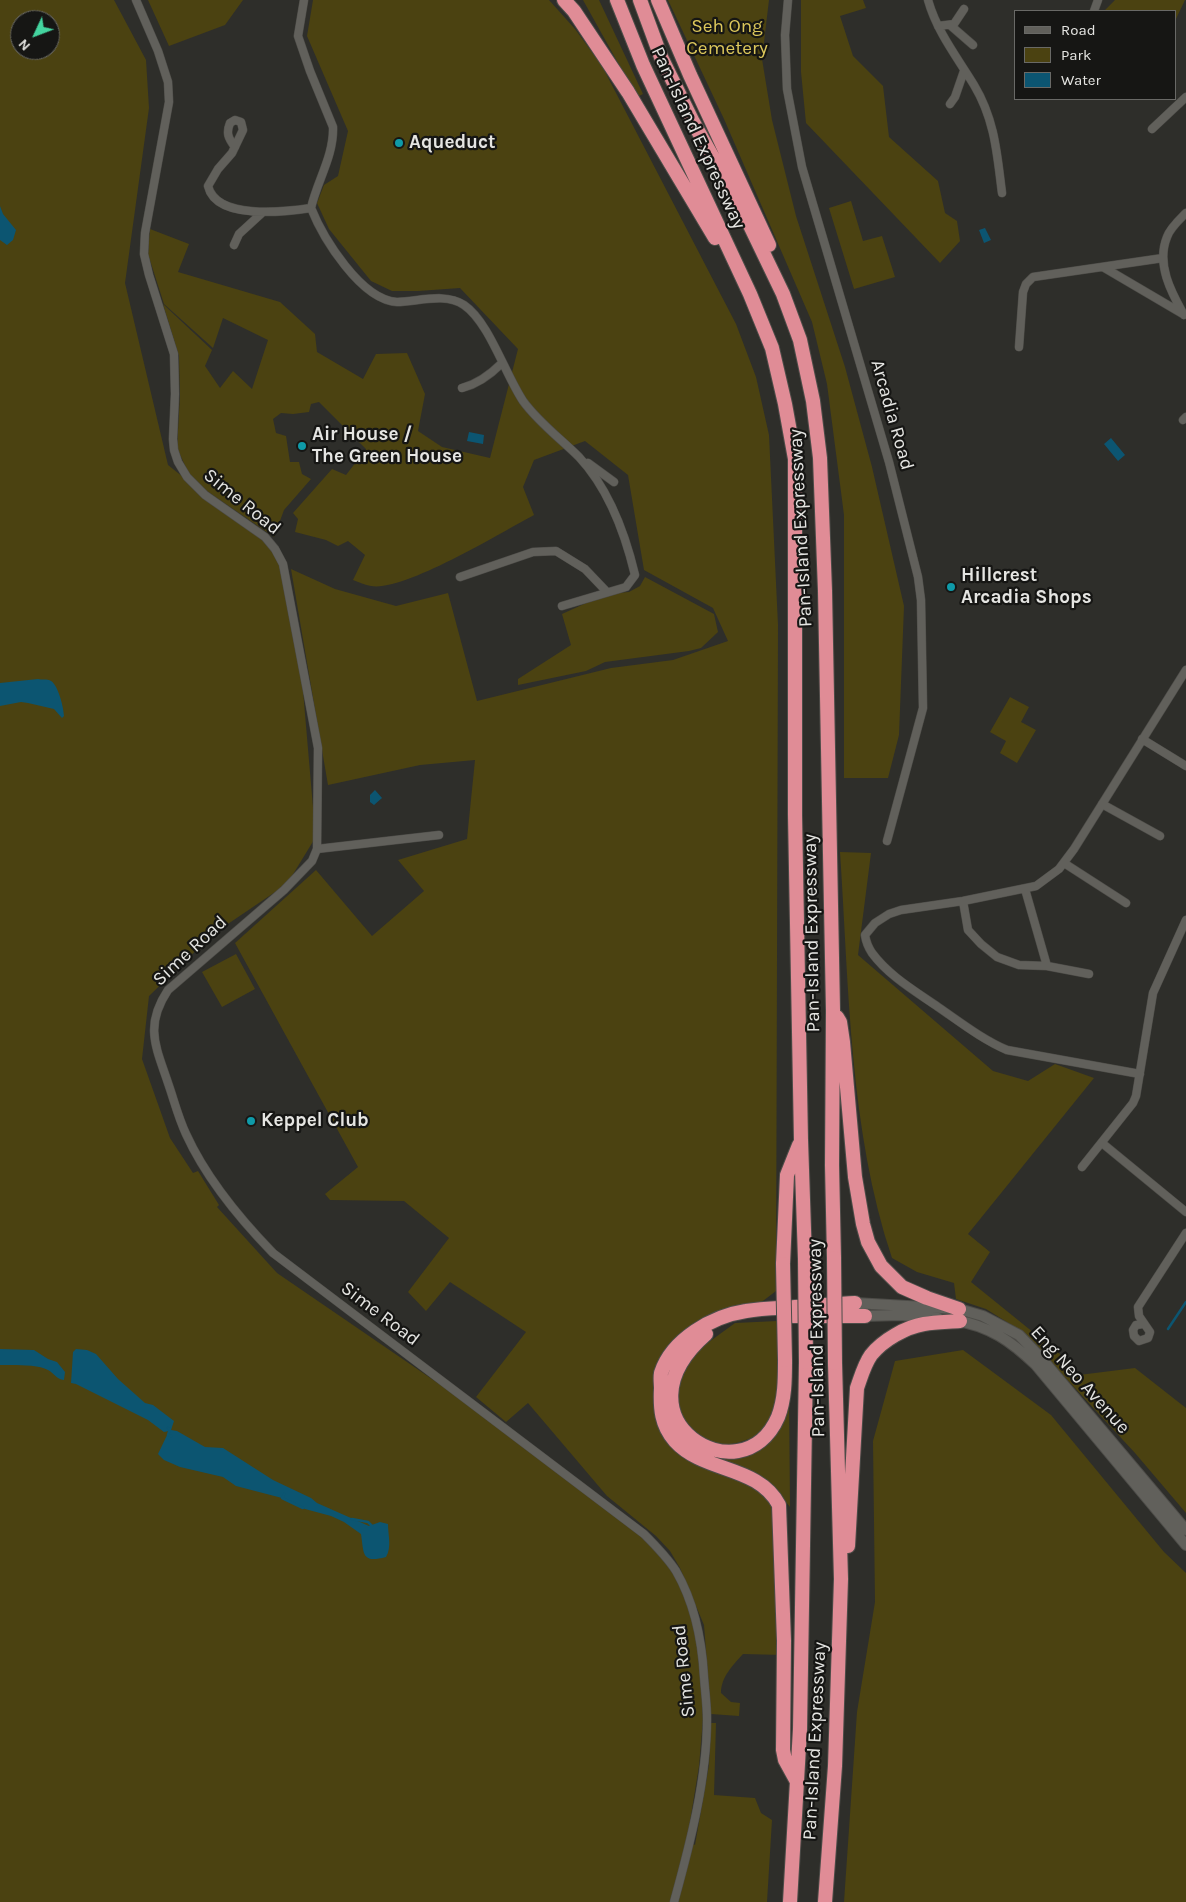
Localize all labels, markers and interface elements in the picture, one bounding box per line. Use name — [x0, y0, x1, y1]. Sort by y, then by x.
north arrow — [10, 10, 60, 60]
legend — [1014, 10, 1176, 100]
park label: Seh Ong Cemetery — [686, 16, 768, 60]
text: Road — [1061, 21, 1096, 39]
text: N — [15, 35, 34, 54]
street label: Pan-Island Expressway — [646, 43, 750, 233]
text: Park — [1061, 46, 1091, 64]
text: Water — [1061, 71, 1101, 89]
place label: Aqueduct — [409, 132, 496, 154]
marker: Aqueduct — [393, 137, 405, 149]
street label: Arcadia Road — [865, 357, 919, 473]
place label: Air House / The Green House — [312, 424, 462, 468]
street label: Pan-Island Expressway — [784, 428, 818, 628]
marker: Air House / The Green House — [296, 440, 308, 452]
street label: Sime Road — [199, 464, 285, 540]
place label: Hillcrest Arcadia Shops — [961, 565, 1092, 609]
marker: Hillcrest Arcadia Shops — [945, 581, 957, 593]
street label: Pan-Island Expressway — [799, 834, 825, 1032]
street label: Sime Road — [148, 911, 232, 991]
place label: Keppel Club — [261, 1110, 369, 1132]
marker: Keppel Club — [245, 1115, 257, 1127]
street label: Pan-Island Expressway — [804, 1239, 830, 1437]
street label: Sime Road — [336, 1277, 424, 1351]
street label: Eng Neo Avenue — [1026, 1321, 1134, 1439]
street label: Sime Road — [668, 1624, 700, 1718]
street label: Pan-Island Expressway — [798, 1641, 832, 1841]

